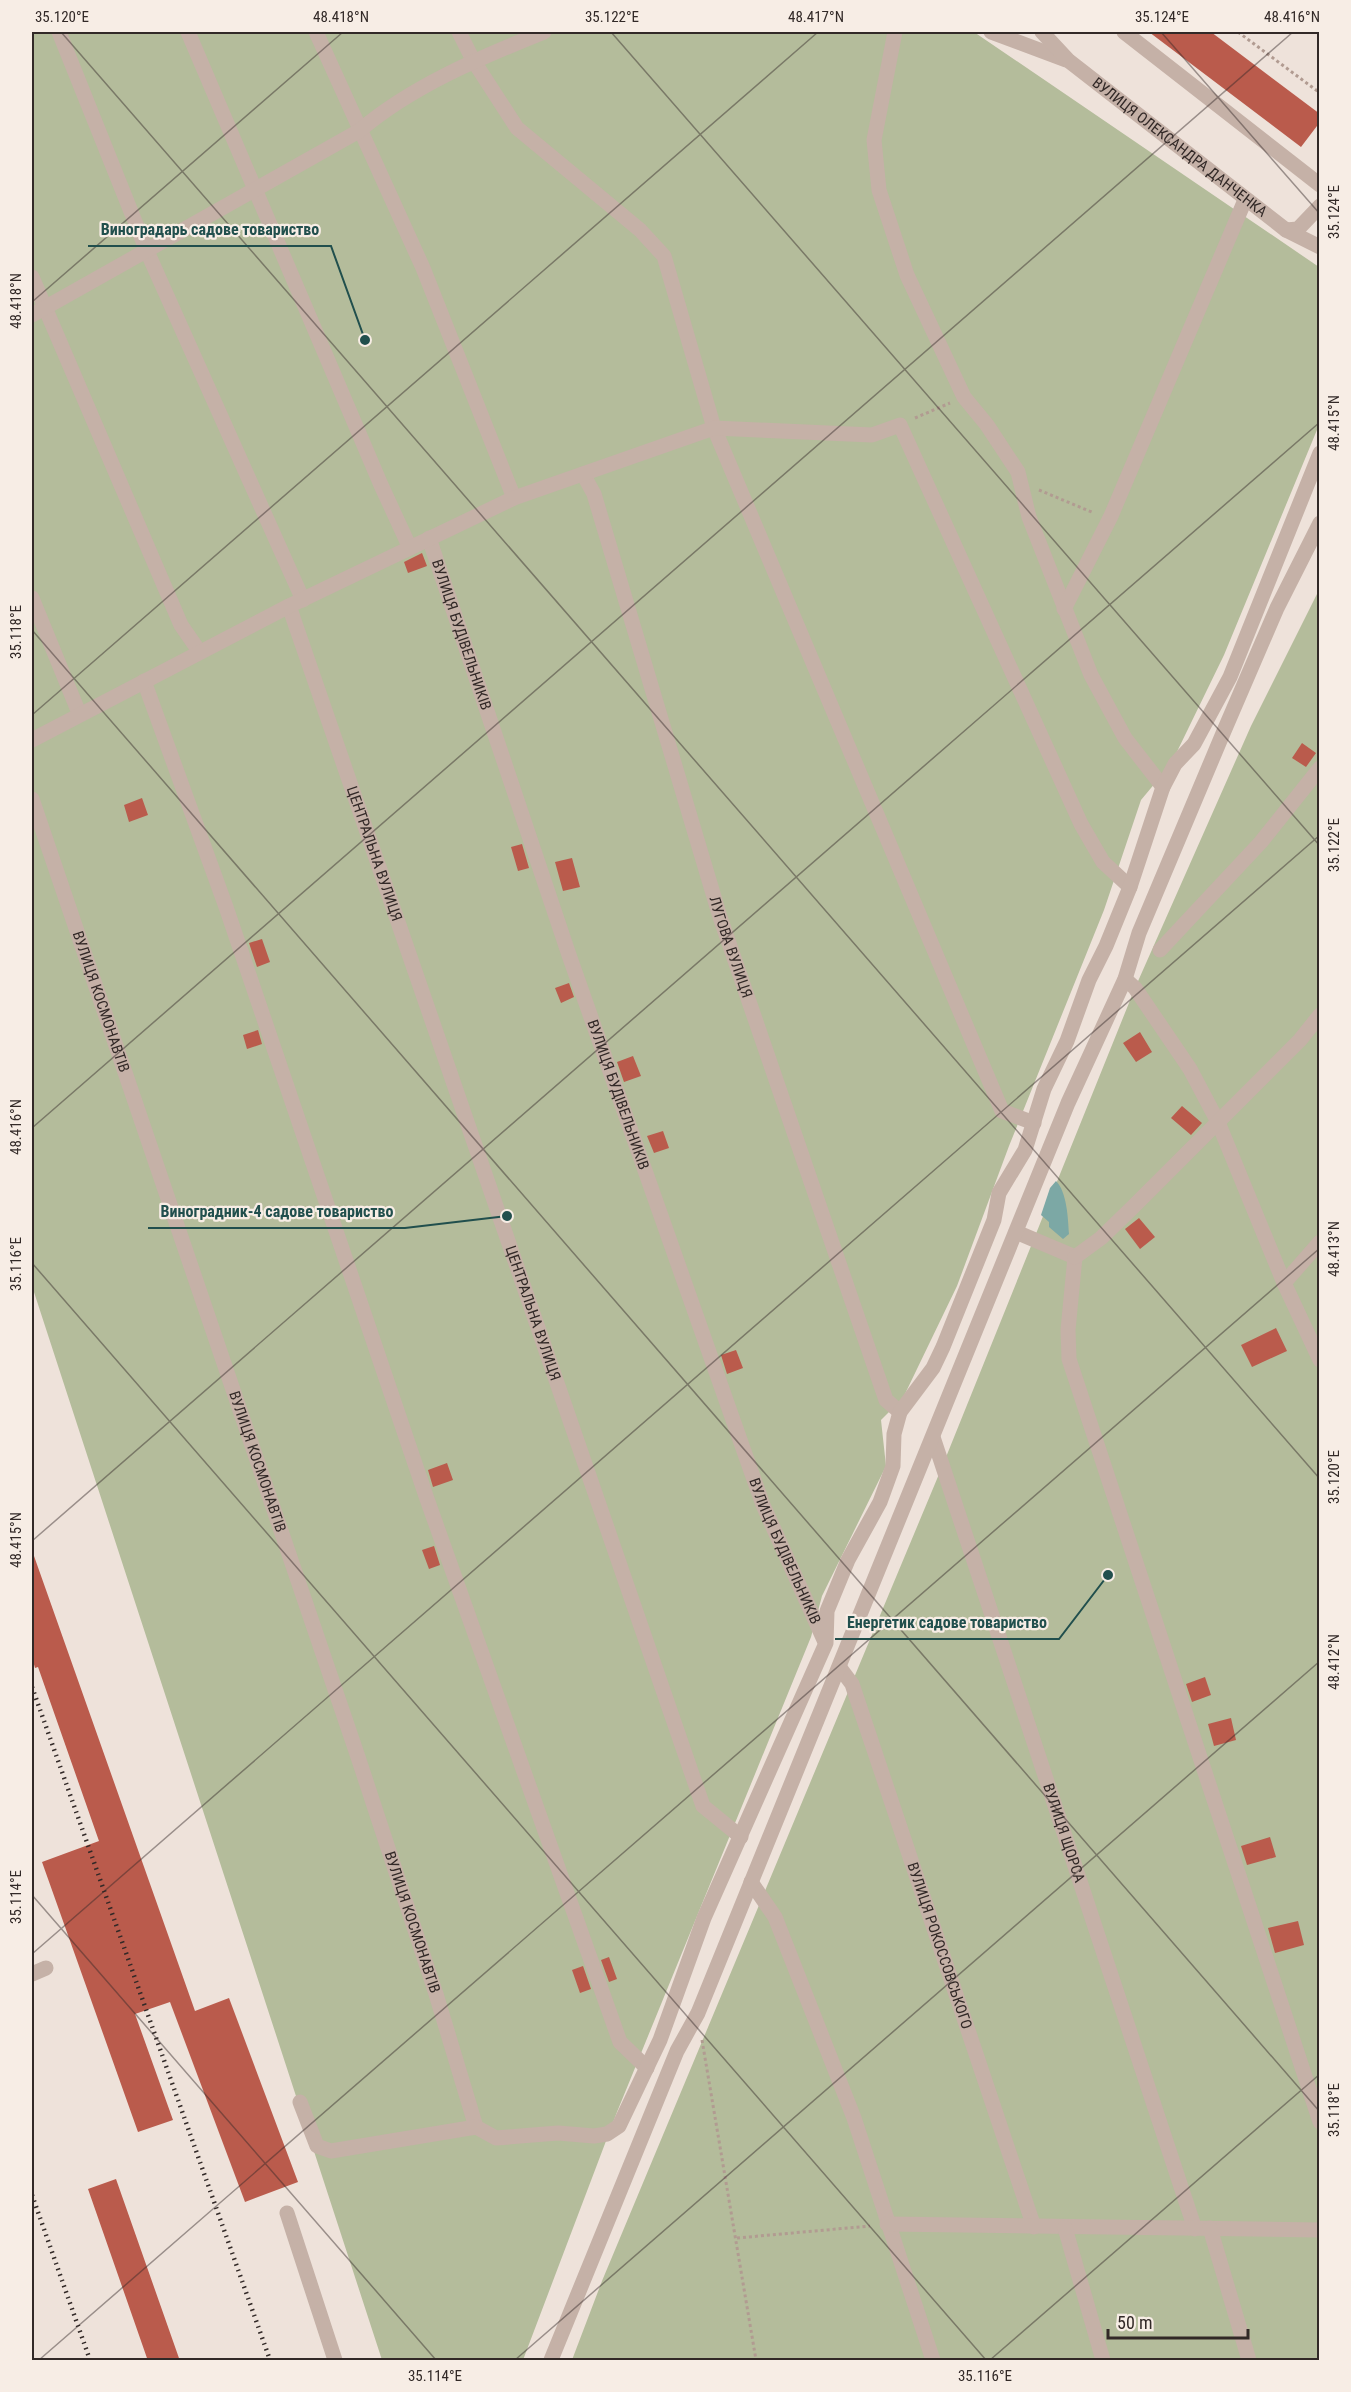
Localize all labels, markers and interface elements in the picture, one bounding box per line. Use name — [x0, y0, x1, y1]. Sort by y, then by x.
text: 35.120°E — [35, 8, 89, 26]
text: 48.418°N — [313, 8, 369, 26]
text: 35.122°E — [585, 8, 639, 26]
text: 48.417°N — [788, 8, 844, 26]
text: 35.124°E — [1135, 8, 1189, 26]
text: 48.416°N — [1264, 8, 1320, 26]
street label: ВУЛИЦЯ ОЛЕКСАНДРА ДАНЧЕНКА — [1089, 74, 1271, 221]
text: 35.124°E — [1325, 185, 1343, 239]
callout: Виноградарь садове товариство — [88, 212, 331, 246]
text: Виноградарь садове товариство — [101, 220, 319, 239]
text: 48.418°N — [7, 273, 25, 329]
text: 48.415°N — [1325, 395, 1343, 451]
street label: ВУЛИЦЯ БУДІВЕЛЬНИКІВ — [428, 557, 495, 712]
text: 35.118°E — [7, 605, 25, 659]
street label: ЦЕНТРАЛЬНА ВУЛИЦЯ — [343, 784, 406, 924]
text: 35.122°E — [1325, 818, 1343, 872]
street label: ЛУГОВА ВУЛИЦЯ — [705, 894, 756, 1000]
street label: ВУЛИЦЯ КОСМОНАВТІВ — [69, 929, 133, 1075]
street label: ВУЛИЦЯ БУДІВЕЛЬНИКІВ — [584, 1017, 653, 1172]
text: 48.416°N — [7, 1099, 25, 1155]
callout: Виноградник-4 садове товариство — [148, 1194, 405, 1228]
text: Виноградник-4 садове товариство — [161, 1202, 394, 1221]
text: 48.413°N — [1325, 1221, 1343, 1277]
text: 35.116°E — [7, 1237, 25, 1291]
street label: ЦЕНТРАЛЬНА ВУЛИЦЯ — [501, 1243, 565, 1383]
street label: ВУЛИЦЯ КОСМОНАВТІВ — [225, 1389, 290, 1535]
text: 35.120°E — [1325, 1450, 1343, 1504]
street label: ВУЛИЦЯ БУДІВЕЛЬНИКІВ — [745, 1476, 825, 1627]
text: 48.415°N — [7, 1512, 25, 1568]
callout: Енергетик садове товариство — [835, 1605, 1059, 1639]
text: Енергетик садове товариство — [847, 1613, 1047, 1632]
text: 48.412°N — [1325, 1634, 1343, 1690]
street label: ВУЛИЦЯ ЩОРСА — [1039, 1781, 1089, 1885]
street label: ВУЛИЦЯ КОСМОНАВТІВ — [381, 1849, 444, 1995]
street label: ВУЛИЦЯ РОКОССОВСЬКОГО — [903, 1860, 976, 2031]
text: 35.114°E — [7, 1870, 25, 1924]
text: 35.118°E — [1325, 2083, 1343, 2137]
scale bar — [1108, 2302, 1248, 2340]
text: 50 m — [1117, 2312, 1152, 2333]
text: 35.114°E — [408, 2367, 462, 2385]
text: 35.116°E — [958, 2367, 1012, 2385]

